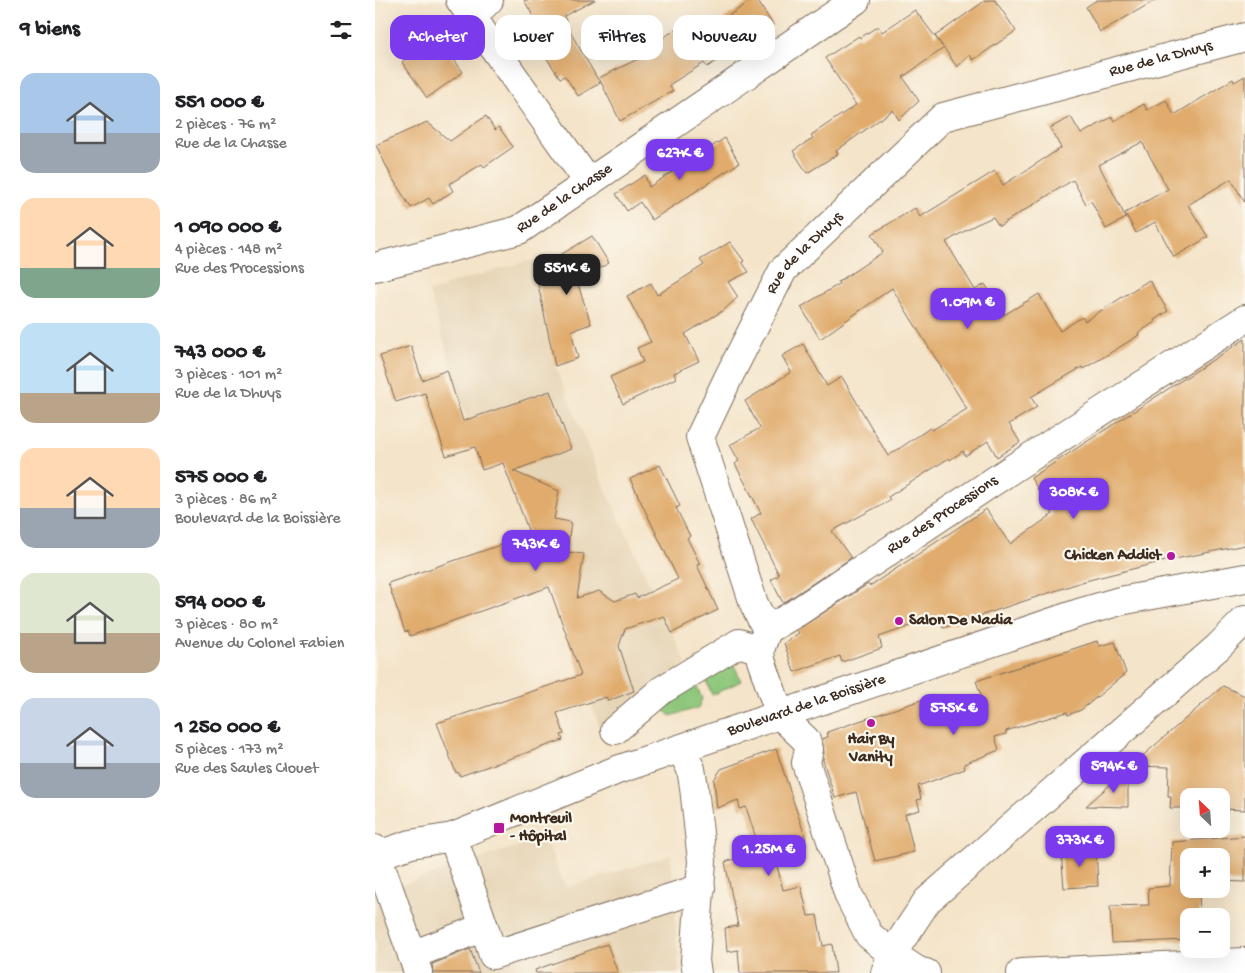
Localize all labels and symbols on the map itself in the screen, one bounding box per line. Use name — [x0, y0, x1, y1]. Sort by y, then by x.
street label: Rue de la Dhuys — [1107, 36, 1216, 82]
pin: 627K € — [639, 138, 721, 181]
street label: Rue de la Chasse — [513, 159, 617, 238]
street label: Rue de la Dhuys — [763, 207, 848, 298]
pin: 551K € — [526, 254, 608, 296]
pin: 1.09M € — [922, 288, 1014, 330]
street label: Rue des Processions — [884, 471, 1003, 559]
pin: 308K € — [1033, 478, 1115, 520]
pin: 743K € — [495, 530, 577, 572]
place label: Chicken Addict — [1063, 547, 1162, 566]
marker: Chicken Addict — [1165, 550, 1177, 562]
place label: Salon De Nadia — [909, 612, 1013, 631]
marker: Salon De Nadia — [893, 615, 905, 627]
street label: Boulevard de la Boissière — [724, 670, 889, 742]
pin: 575K € — [913, 694, 995, 736]
marker: Hair By Vanity — [865, 717, 877, 729]
place label: Hair By Vanity — [848, 731, 895, 768]
pin: 594K € — [1073, 752, 1155, 794]
north arrow — [1180, 788, 1230, 838]
place label: Montreuil - Hôpital — [510, 810, 572, 847]
marker: Montreuil - Hôpital — [492, 821, 506, 835]
pin: 373K € — [1039, 826, 1121, 868]
pin: 1.25M € — [723, 834, 815, 877]

